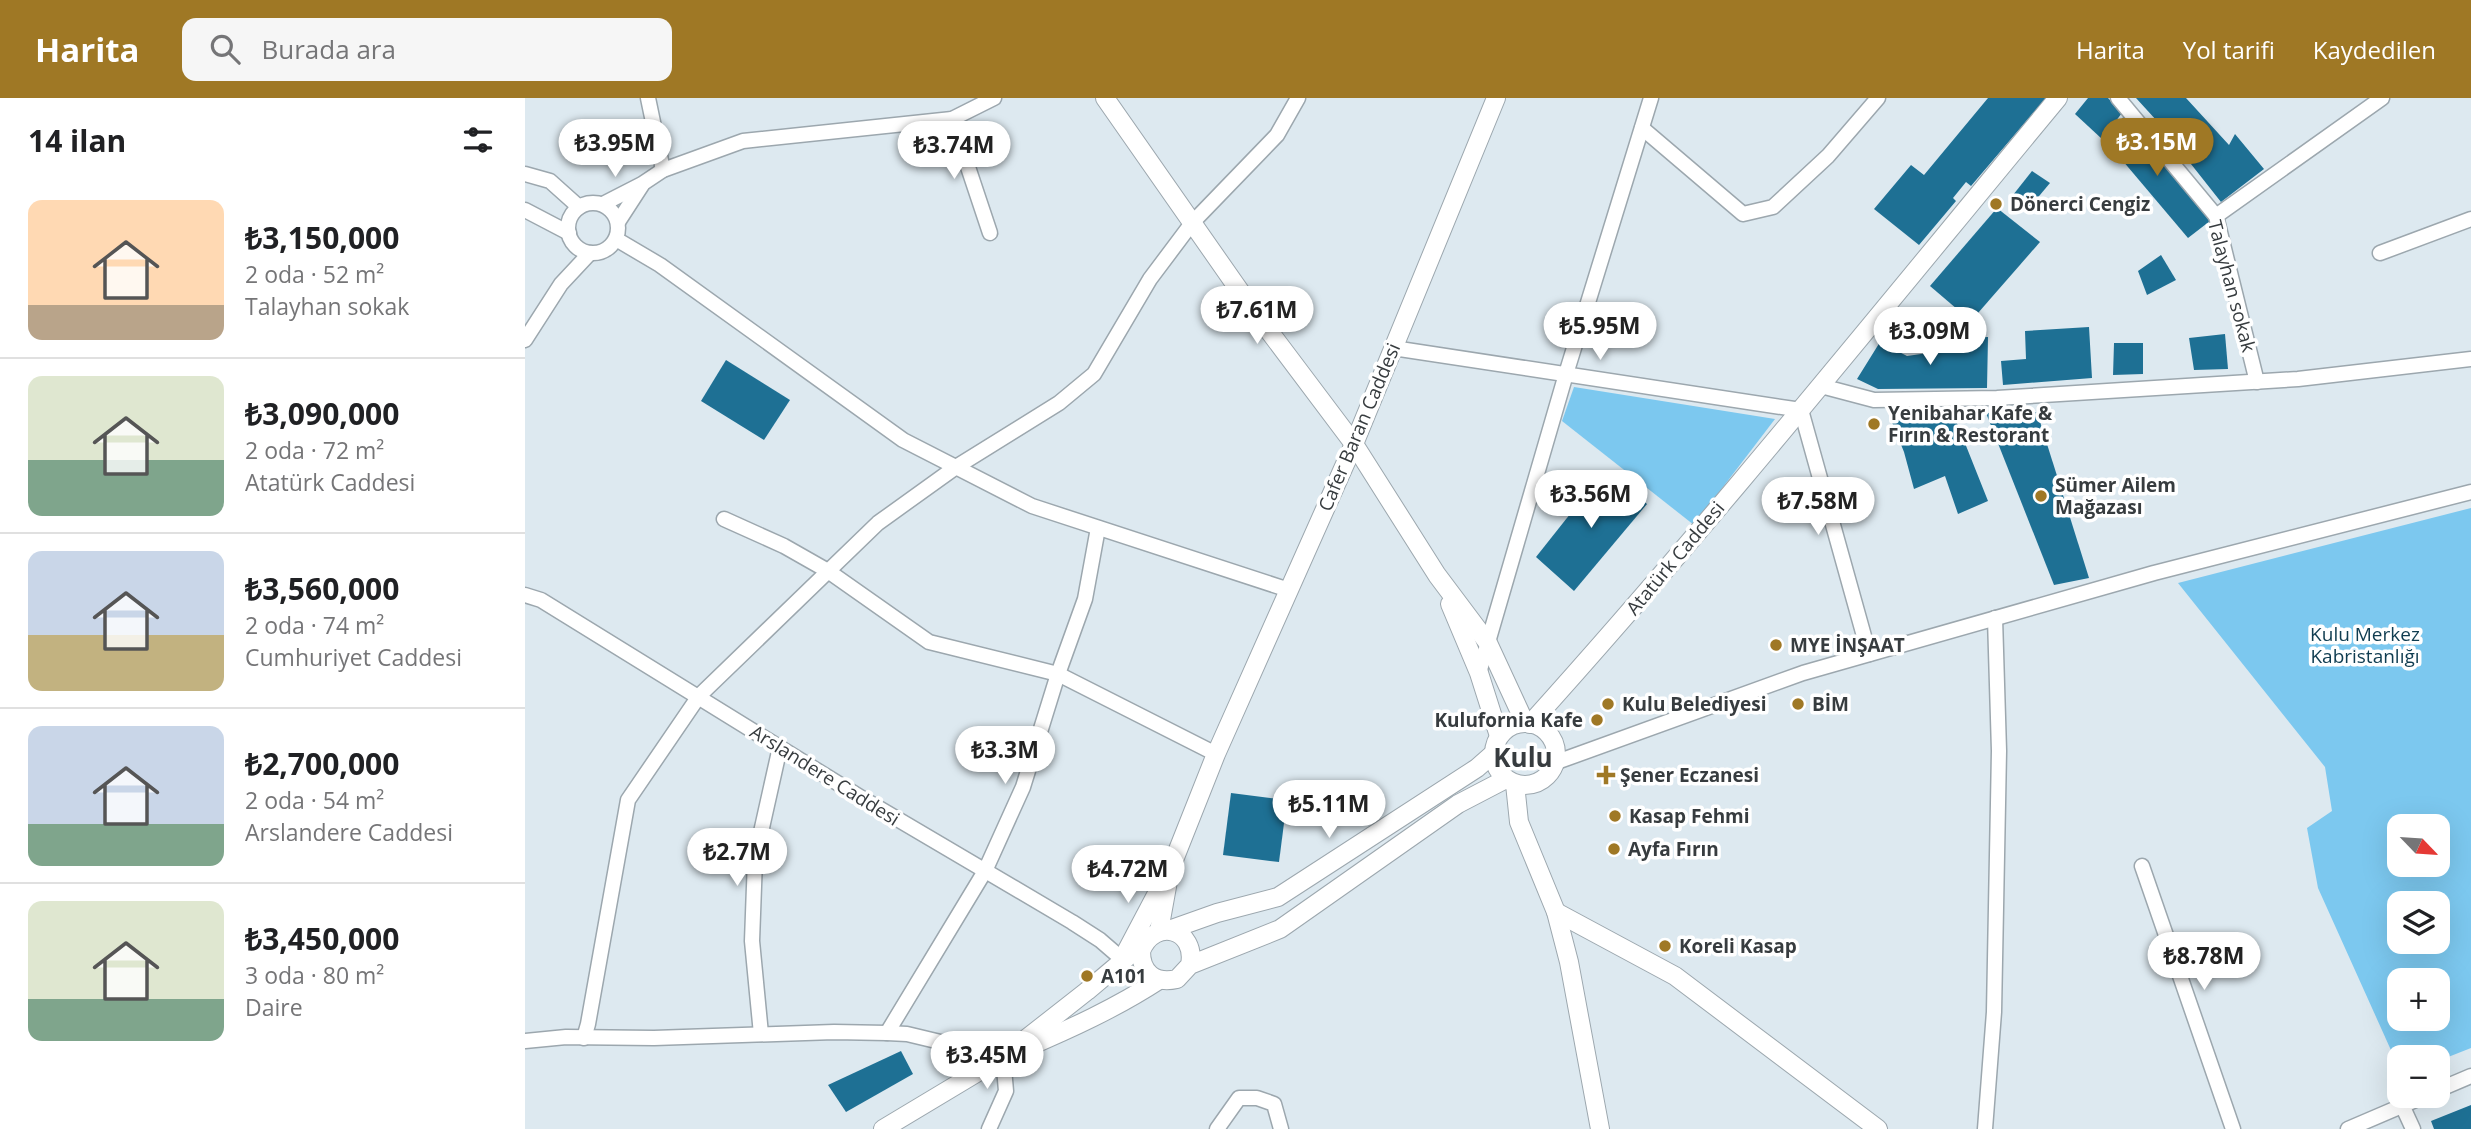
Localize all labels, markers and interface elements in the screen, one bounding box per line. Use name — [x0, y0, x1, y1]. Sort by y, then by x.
search box — [182, 18, 672, 81]
text: Harita — [35, 27, 140, 72]
icon: search — [206, 30, 244, 68]
text: Burada ara — [262, 31, 396, 67]
text: Harita — [2076, 33, 2145, 66]
text: Yol tarifi — [2183, 33, 2275, 66]
text: Kaydedilen — [2313, 33, 2436, 66]
pin: ₺3.15M — [2100, 118, 2214, 178]
text: 14 ilan — [28, 120, 126, 161]
pin: ₺3.95M — [558, 120, 672, 179]
icon: filters — [459, 121, 497, 159]
pin: ₺3.74M — [897, 122, 1011, 181]
text: ₺3.15M — [2117, 125, 2197, 157]
text: ₺3.95M — [575, 126, 655, 158]
text: ₺3.74M — [914, 128, 994, 160]
place label: Dönerci Cengiz — [2010, 191, 2150, 217]
marker: Dönerci Cengiz — [1988, 196, 2004, 212]
text: ₺3,150,000 — [245, 217, 399, 258]
street label: Talayhan sokak — [2202, 217, 2262, 355]
icon: home — [84, 228, 168, 312]
text: 2 oda · 52 m² — [245, 258, 384, 290]
pin: ₺7.61M — [1200, 286, 1314, 346]
text: Talayhan sokak — [245, 290, 409, 322]
text: ₺7.61M — [1217, 293, 1297, 325]
pin: ₺5.95M — [1543, 302, 1657, 362]
pin: ₺3.09M — [1873, 308, 1987, 367]
text: ₺5.95M — [1560, 309, 1640, 341]
text: ₺3.09M — [1890, 314, 1970, 346]
street label: Cafer Baran Caddesi — [1312, 339, 1406, 515]
text: ₺3,090,000 — [245, 393, 399, 434]
place label: Yenibahar Kafe & Fırın & Restorant — [1888, 400, 2053, 448]
icon: home — [84, 404, 168, 488]
marker: Yenibahar Kafe & Fırın & Restorant — [1866, 416, 1882, 432]
text: 2 oda · 72 m² — [245, 434, 384, 466]
text: Atatürk Caddesi — [245, 466, 415, 498]
pin: ₺3.56M — [1534, 470, 1648, 530]
place label: Sümer Ailem Mağazası — [2055, 472, 2176, 520]
text: ₺3.56M — [1551, 477, 1631, 509]
pin: ₺7.58M — [1761, 478, 1875, 537]
text: ₺7.58M — [1778, 484, 1858, 516]
marker: Sümer Ailem Mağazası — [2033, 488, 2049, 504]
street label: Atatürk Caddesi — [1620, 496, 1730, 620]
text: ₺3,560,000 — [245, 568, 399, 609]
icon: home — [84, 579, 168, 663]
text: 2 oda · 74 m² — [245, 609, 384, 641]
park label: Kulu Merkez Kabristanlığı — [2310, 621, 2420, 669]
place label: MYE İNŞAAT — [1790, 632, 1905, 658]
marker: MYE İNŞAAT — [1768, 637, 1784, 653]
text: Cumhuriyet Caddesi — [245, 641, 462, 673]
place label: Kulu Belediyesi — [1622, 691, 1766, 717]
place label: BİM — [1812, 691, 1849, 717]
marker: Kulu Belediyesi — [1600, 696, 1616, 712]
marker: BİM — [1790, 696, 1806, 712]
place label: Kulufornia Kafe — [1434, 707, 1583, 733]
marker: Kulufornia Kafe — [1589, 712, 1605, 728]
street label: Arslandere Caddesi — [745, 718, 905, 832]
pin: ₺3.3M — [956, 726, 1054, 786]
text: ₺3.3M — [971, 733, 1039, 765]
district label: Kulu — [1493, 739, 1553, 775]
text: ₺2,700,000 — [245, 743, 399, 784]
icon: home — [84, 754, 168, 838]
place label: Şener Eczanesi — [1620, 762, 1759, 788]
marker: Şener Eczanesi — [1598, 767, 1614, 783]
pin: ₺5.11M — [1272, 780, 1386, 840]
text: 2 oda · 54 m² — [245, 784, 384, 816]
text: ₺5.11M — [1289, 787, 1369, 819]
place label: Kasap Fehmi — [1629, 803, 1750, 829]
marker: Kasap Fehmi — [1607, 808, 1623, 824]
north arrow — [2387, 814, 2450, 877]
map controls — [2387, 814, 2450, 1108]
text: Arslandere Caddesi — [245, 816, 453, 848]
pin: ₺2.7M — [688, 828, 786, 888]
text: ₺2.7M — [703, 835, 771, 867]
place label: Ayfa Fırın — [1628, 836, 1719, 862]
marker: Ayfa Fırın — [1606, 841, 1622, 857]
pin: ₺4.72M — [1071, 846, 1185, 905]
text: ₺4.72M — [1088, 852, 1168, 884]
button: layers — [2387, 891, 2450, 954]
text: ₺3,450,000 — [245, 918, 399, 959]
icon: home — [84, 929, 168, 1013]
pin: ₺8.78M — [2147, 932, 2261, 992]
place label: Koreli Kasap — [1679, 933, 1797, 959]
marker: Koreli Kasap — [1657, 938, 1673, 954]
text: ₺8.78M — [2164, 939, 2244, 971]
text: 3 oda · 80 m² — [245, 959, 384, 991]
place label: A101 — [1101, 963, 1147, 989]
marker: A101 — [1079, 968, 1095, 984]
button: + — [2387, 968, 2450, 1031]
text: Daire — [245, 991, 303, 1023]
pin: ₺3.45M — [930, 1032, 1044, 1091]
text: ₺3.45M — [947, 1038, 1027, 1070]
button: − — [2387, 1045, 2450, 1108]

